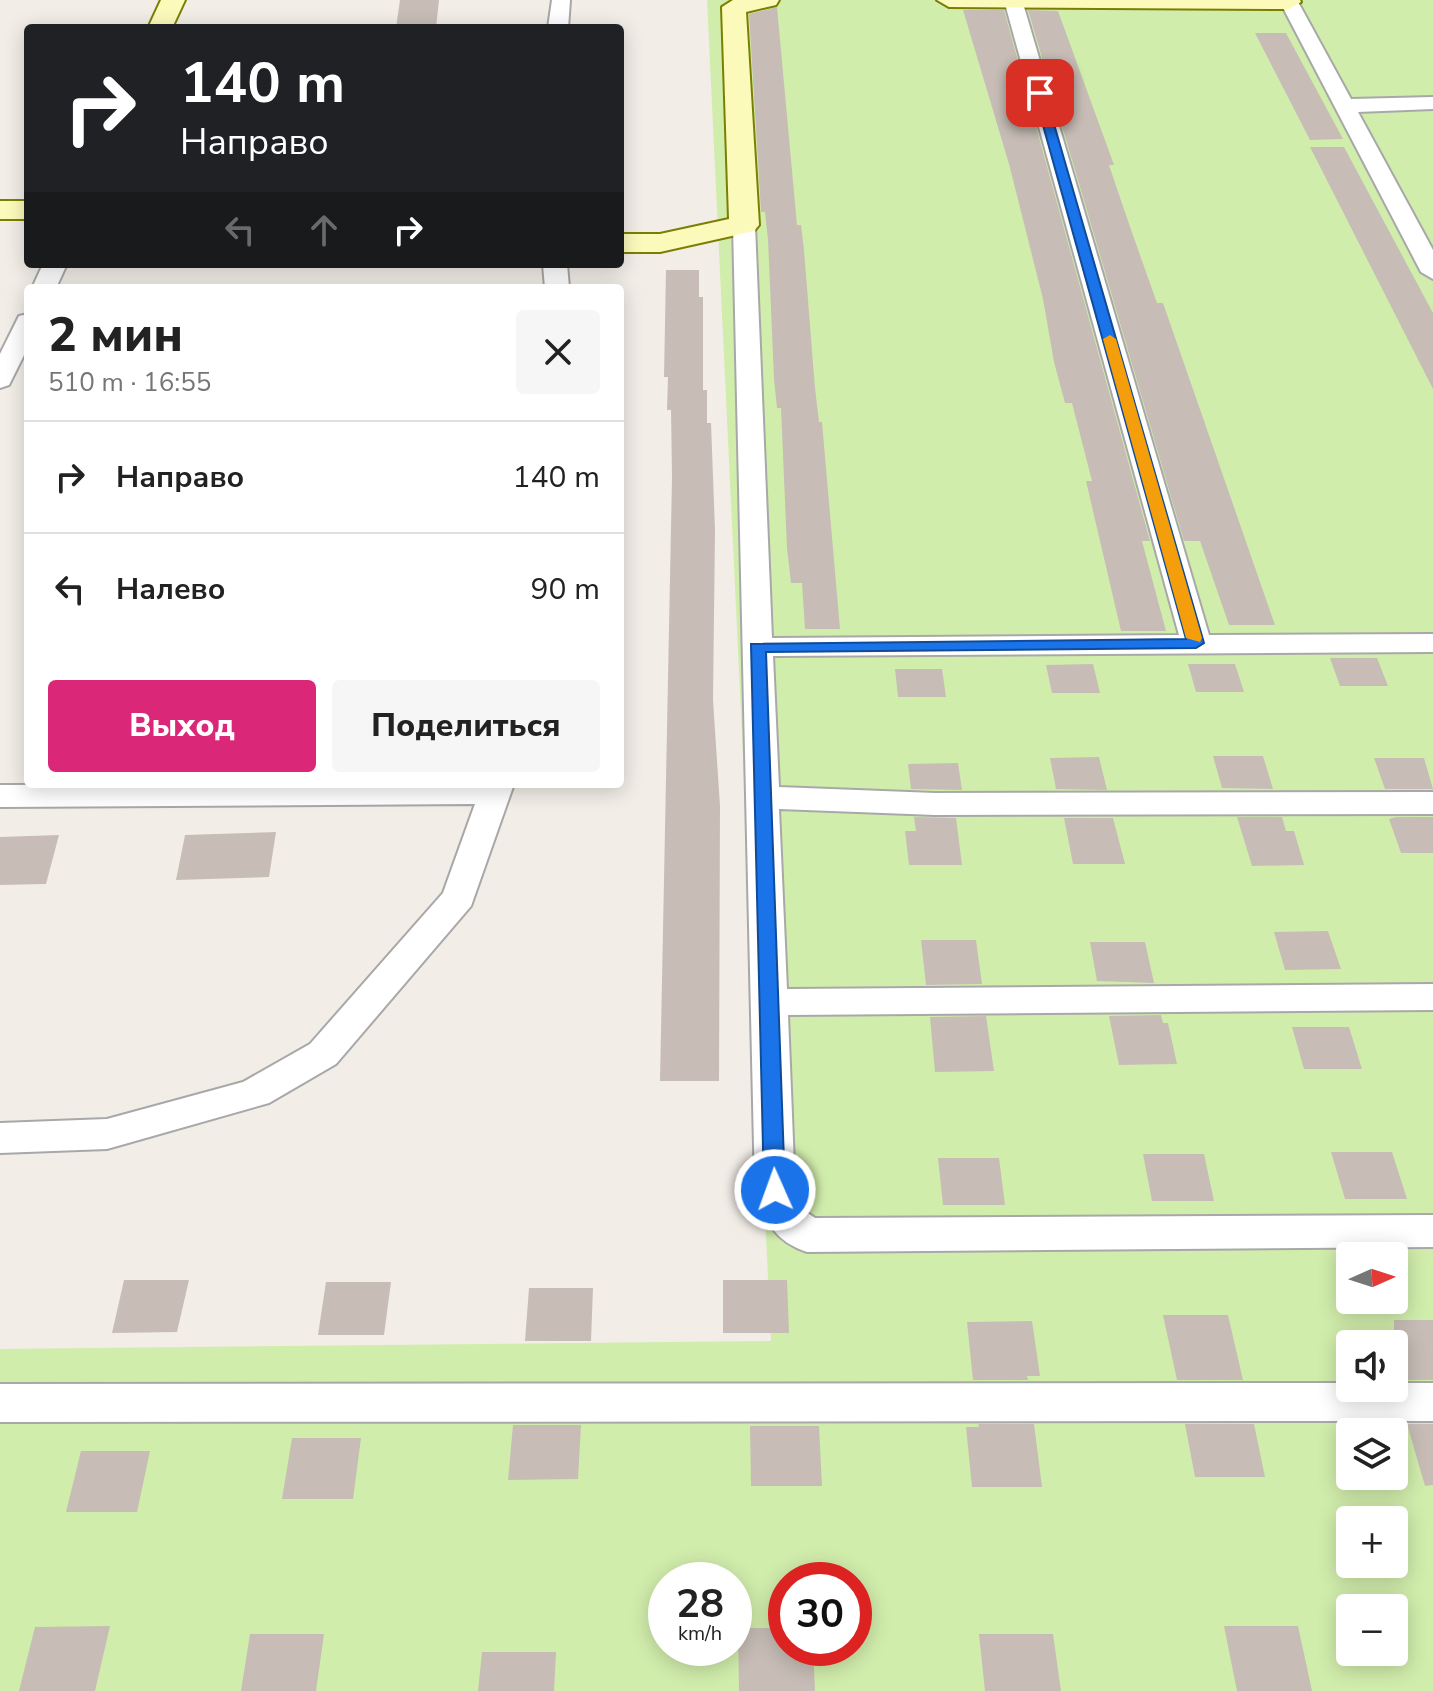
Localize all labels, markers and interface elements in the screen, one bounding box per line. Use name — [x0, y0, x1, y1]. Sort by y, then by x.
text: 140 m — [180, 45, 345, 122]
icon: right — [48, 56, 152, 160]
pin — [1006, 59, 1074, 127]
icon: arrive — [1018, 71, 1062, 115]
text: Направо — [180, 118, 329, 167]
icon: left — [218, 208, 262, 252]
icon: ahead — [302, 208, 346, 252]
icon: right — [386, 208, 430, 252]
text: 2 мин — [48, 302, 183, 368]
button: close — [516, 310, 600, 394]
text: 510 m · 16:55 — [48, 365, 211, 400]
icon: right — [48, 455, 92, 499]
text: Направо — [116, 457, 244, 498]
text: 140 m — [513, 457, 600, 498]
icon: left — [48, 567, 92, 611]
text: Налево — [116, 569, 225, 610]
text: 90 m — [531, 569, 600, 610]
button: Выход — [48, 680, 316, 772]
button: Поделиться — [332, 680, 600, 772]
position arrow — [733, 1148, 817, 1232]
north arrow — [1336, 1242, 1408, 1314]
map controls — [1336, 1242, 1408, 1666]
button: sound — [1336, 1330, 1408, 1402]
button: layers — [1336, 1418, 1408, 1490]
button: + — [1336, 1506, 1408, 1578]
speed limit sign: 30 — [768, 1562, 872, 1666]
text: 28 — [676, 1577, 724, 1631]
button: − — [1336, 1594, 1408, 1666]
text: km/h — [678, 1620, 722, 1647]

